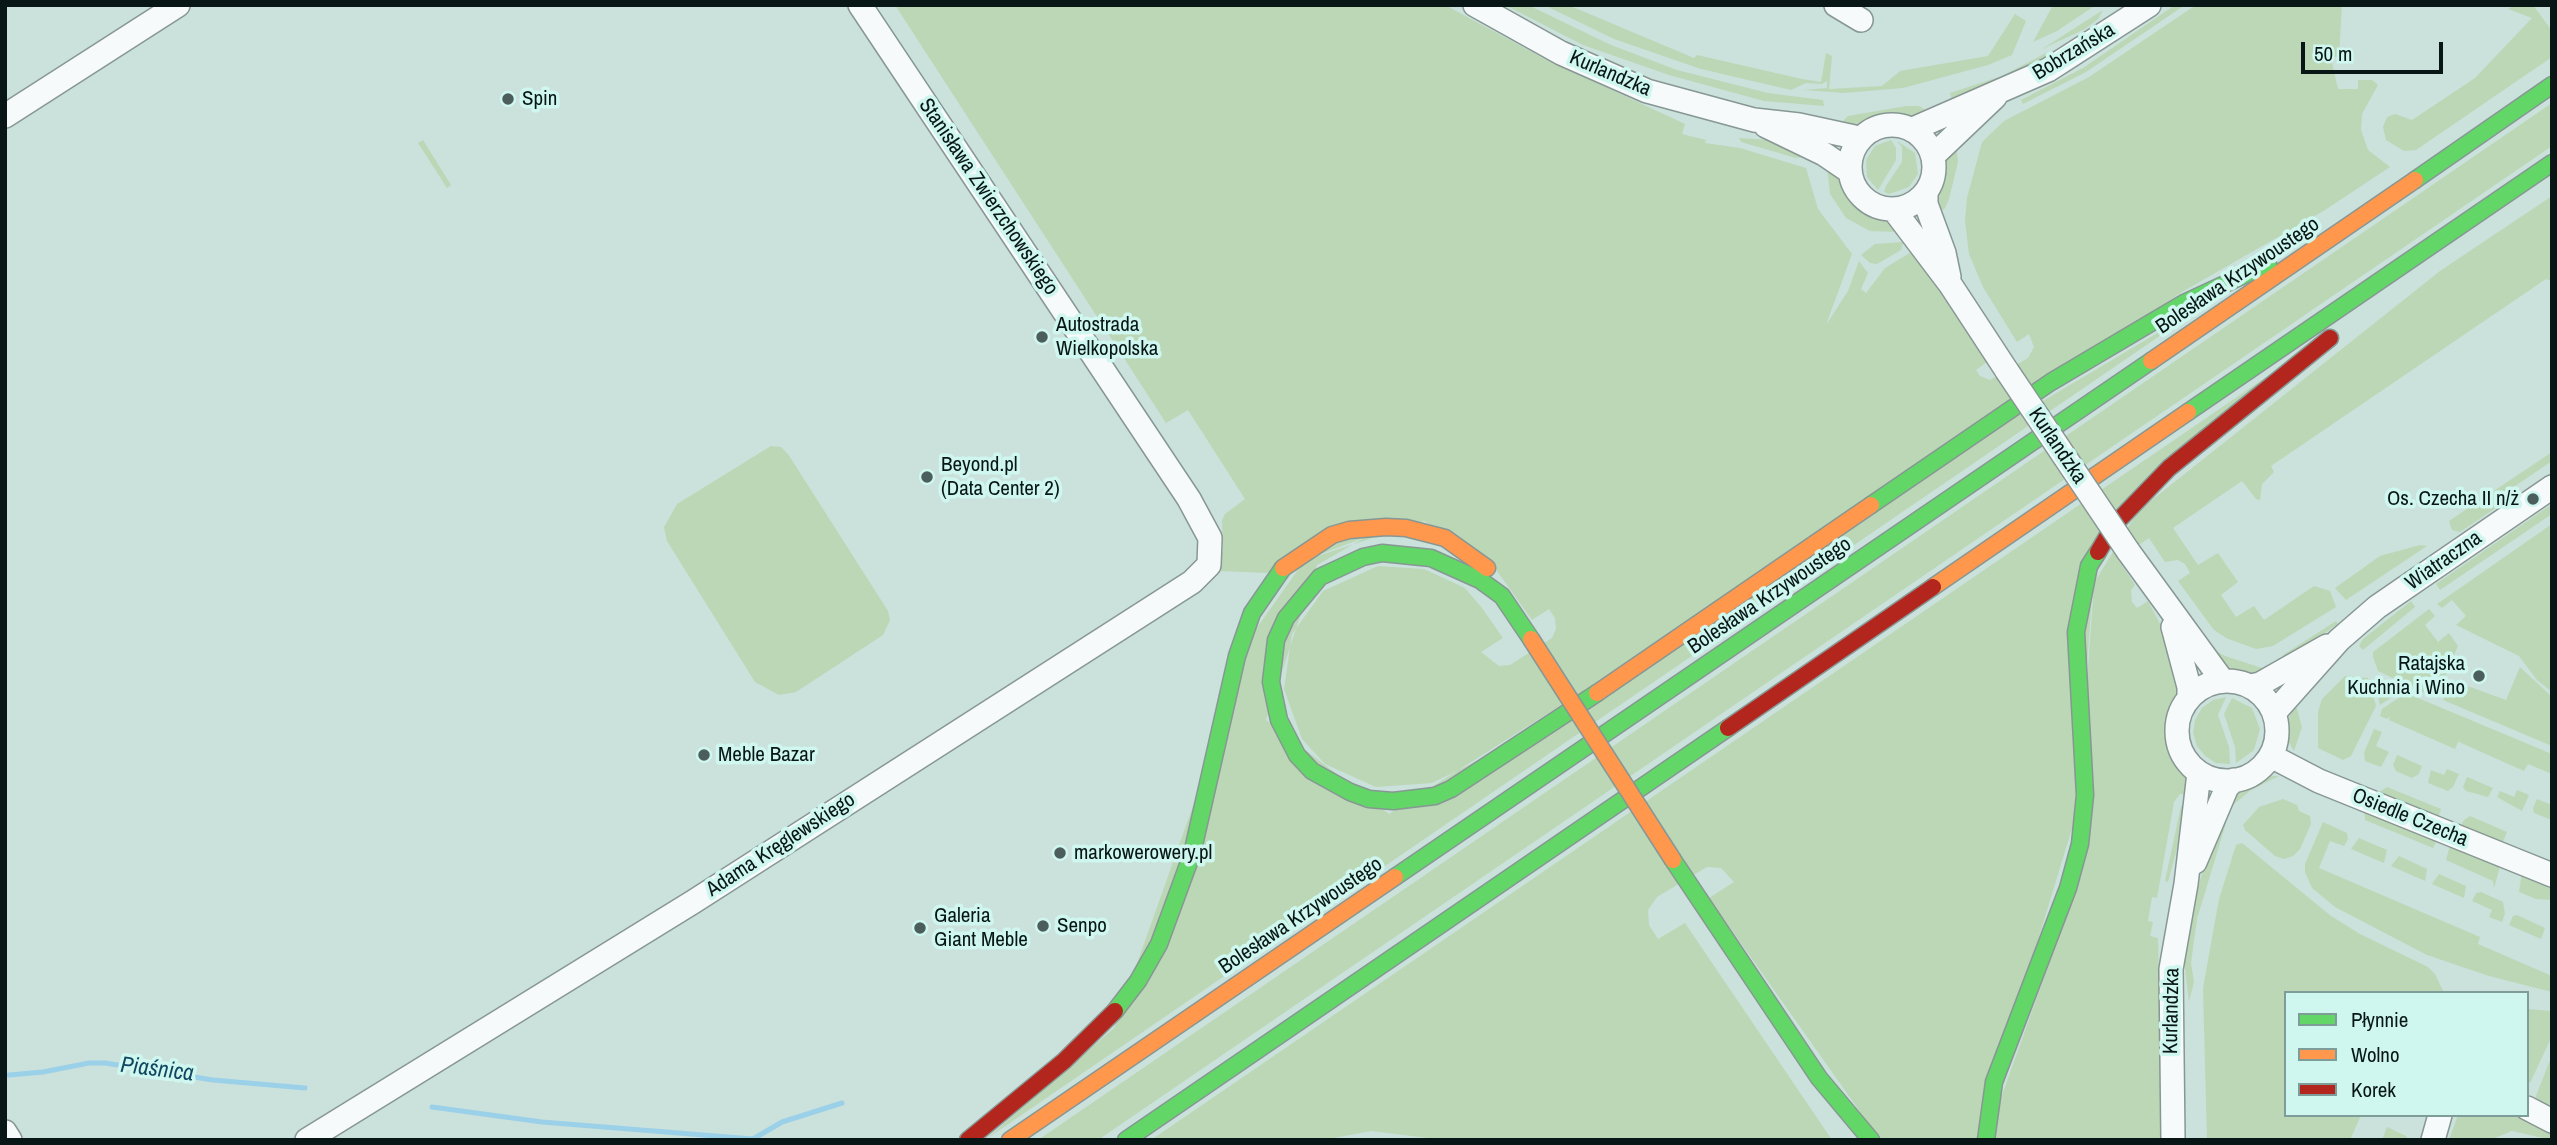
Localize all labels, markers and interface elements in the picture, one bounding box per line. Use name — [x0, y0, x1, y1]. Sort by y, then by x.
street label: Bobrzańska — [2029, 18, 2119, 86]
scale bar — [2305, 28, 2447, 72]
text: 50 m — [2314, 39, 2352, 68]
street label: Kurlandzka — [1565, 46, 1655, 102]
place label: Spin — [522, 86, 557, 112]
marker: Spin — [500, 91, 516, 107]
street label: Stanisława Zwierzchowskiego — [913, 94, 1063, 300]
street label: Bolesława Krzywoustego — [2152, 212, 2324, 340]
place label: Autostrada Wielkopolska — [1056, 312, 1158, 362]
marker: Autostrada Wielkopolska — [1034, 329, 1050, 345]
street label: Kurlandzka — [2022, 403, 2092, 489]
place label: Beyond.pl (Data Center 2) — [941, 452, 1060, 502]
marker: Beyond.pl (Data Center 2) — [919, 469, 935, 485]
place label: Os. Czecha II n/ż — [2387, 486, 2519, 512]
marker: Os. Czecha II n/ż — [2525, 491, 2541, 507]
street label: Wiatraczna — [2401, 526, 2487, 596]
street label: Bolesława Krzywoustego — [1684, 532, 1856, 660]
place label: Ratajska Kuchnia i Wino — [2347, 651, 2465, 701]
marker: Ratajska Kuchnia i Wino — [2471, 668, 2487, 684]
place label: Meble Bazar — [718, 742, 815, 768]
marker: Meble Bazar — [696, 747, 712, 763]
street label: Osiedle Czecha — [2348, 783, 2472, 853]
street label: Adama Kręglewskiego — [702, 788, 860, 902]
place label: markowerowery.pl — [1074, 840, 1212, 866]
marker: markowerowery.pl — [1052, 845, 1068, 861]
street label: Bolesława Krzywoustego — [1215, 852, 1387, 980]
place label: Galeria Giant Meble — [934, 903, 1028, 953]
place label: Senpo — [1057, 913, 1107, 939]
marker: Senpo — [1035, 918, 1051, 934]
marker: Galeria Giant Meble — [912, 920, 928, 936]
street label: Kurlandzka — [2159, 968, 2185, 1054]
legend — [2284, 991, 2529, 1117]
text: Płynnie — [2351, 1005, 2408, 1034]
text: Wolno — [2351, 1040, 2400, 1069]
water label: Piaśnica — [119, 1052, 195, 1088]
text: Korek — [2351, 1075, 2396, 1104]

